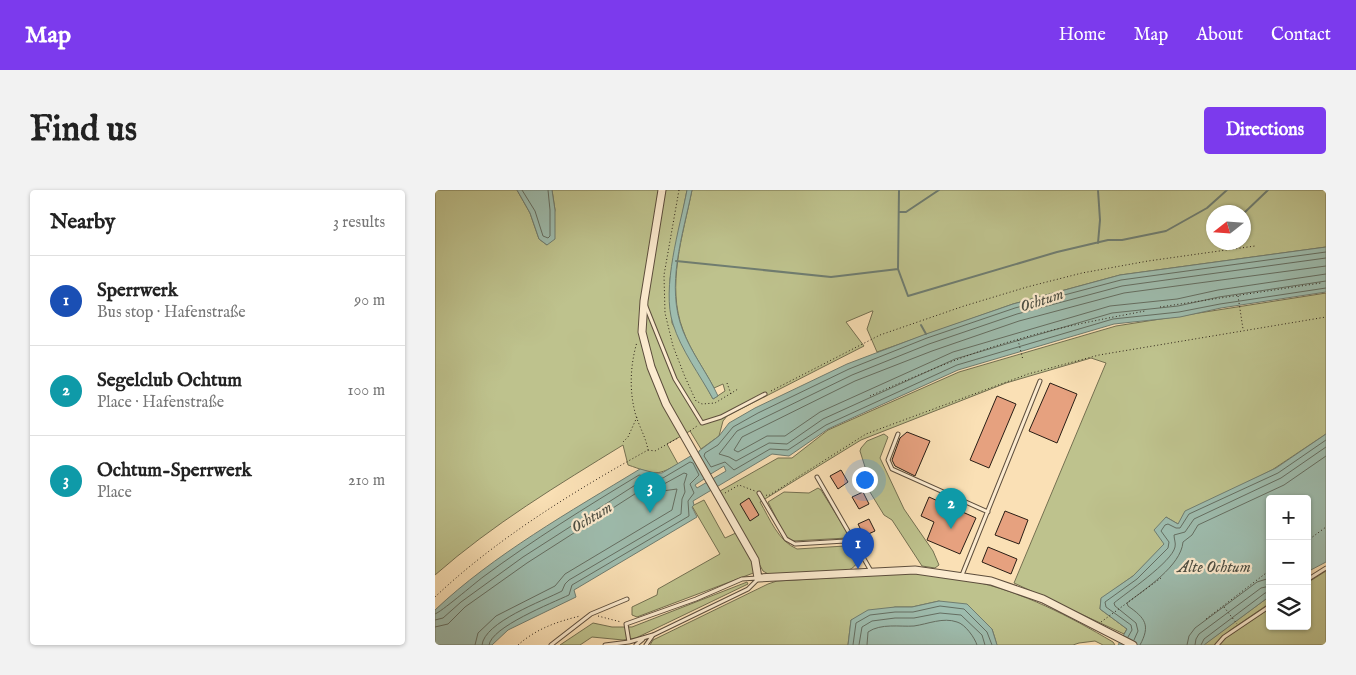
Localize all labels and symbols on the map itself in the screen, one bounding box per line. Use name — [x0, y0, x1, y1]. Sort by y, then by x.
north arrow — [1206, 205, 1251, 250]
water label: Ochtum — [1018, 285, 1066, 317]
your location — [852, 467, 878, 493]
pin: 3 — [634, 472, 666, 513]
pin: 2 — [935, 488, 967, 529]
water label: Ochtum — [568, 498, 616, 538]
pin: 1 — [842, 528, 874, 569]
water label: Alte Ochtum — [1175, 558, 1251, 578]

